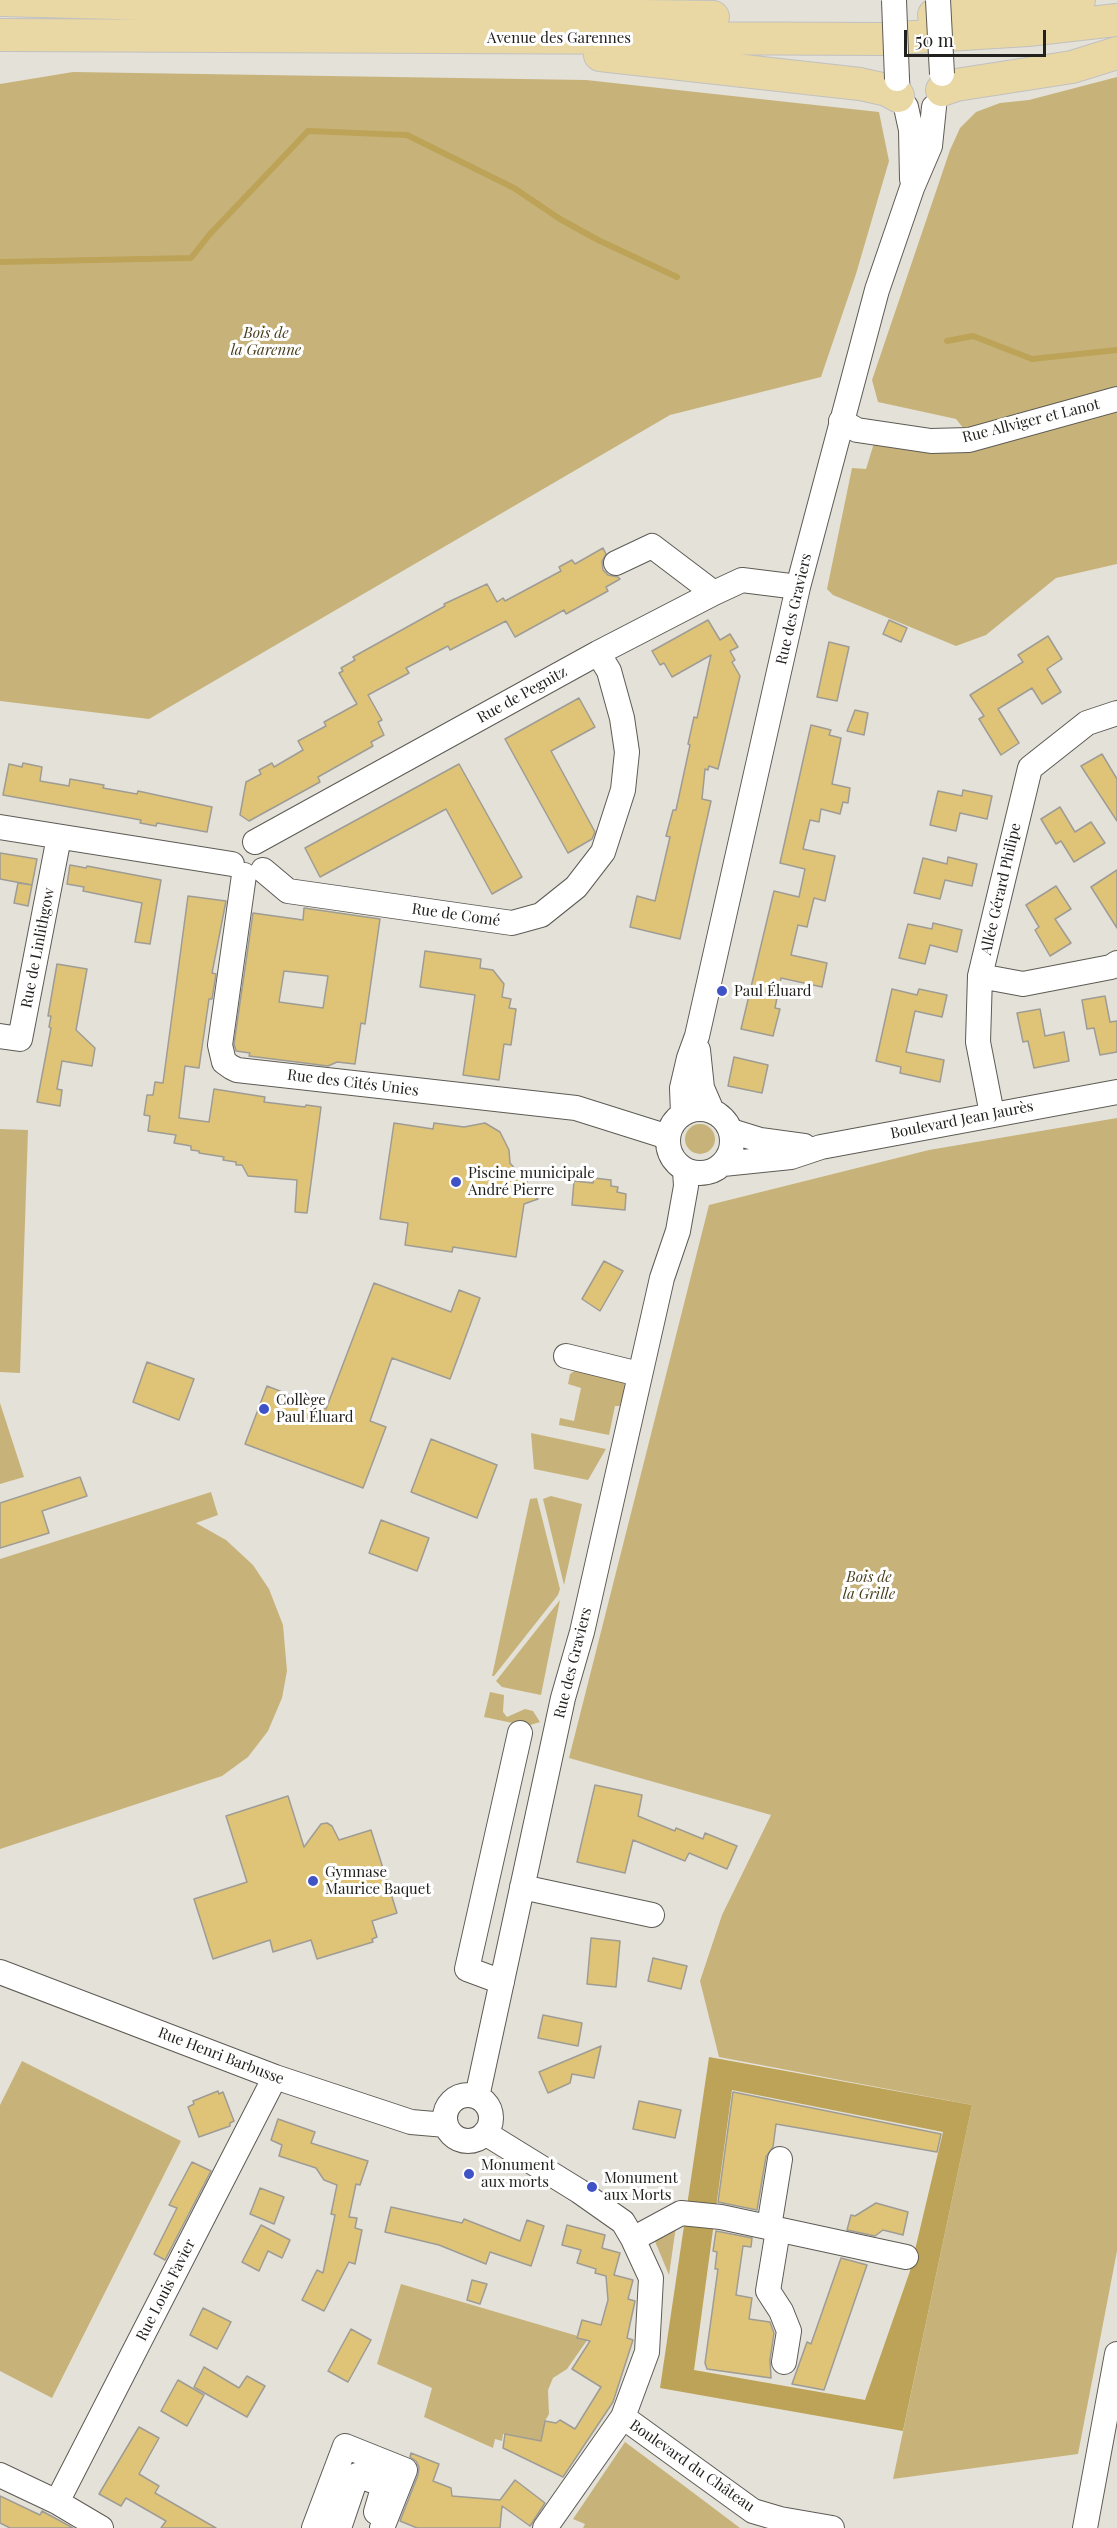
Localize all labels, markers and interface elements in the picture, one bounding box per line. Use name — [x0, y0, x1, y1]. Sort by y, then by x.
scale bar — [907, 18, 1050, 56]
text: 50 m — [915, 28, 954, 52]
street label: Avenue des Garennes — [487, 29, 631, 47]
park label: Bois de la Garenne — [231, 324, 301, 359]
street label: Rue Allviger et Lanot — [961, 395, 1101, 447]
street label: Rue des Graviers — [772, 552, 816, 666]
street label: Rue de Pegnitz — [474, 663, 570, 727]
street label: Allée Gérard Philipe — [977, 821, 1025, 957]
street label: Rue de Linlithgow — [18, 886, 58, 1010]
street label: Rue de Comé — [411, 900, 501, 930]
place label: Paul Éluard — [734, 982, 812, 1000]
marker: Paul Éluard — [715, 984, 729, 998]
street label: Rue des Cités Unies — [286, 1066, 420, 1100]
street label: Boulevard Jean Jaurès — [889, 1097, 1035, 1143]
place label: Piscine municipale André Pierre — [468, 1164, 595, 1199]
marker: Piscine municipale André Pierre — [449, 1175, 463, 1189]
place label: Collège Paul Éluard — [276, 1391, 354, 1426]
marker: Collège Paul Éluard — [257, 1402, 271, 1416]
park label: Bois de la Grille — [843, 1568, 895, 1603]
street label: Rue des Graviers — [550, 1606, 596, 1720]
place label: Gymnase Maurice Baquet — [325, 1863, 431, 1898]
marker: Gymnase Maurice Baquet — [306, 1874, 320, 1888]
street label: Rue Henri Barbusse — [155, 2024, 287, 2088]
place label: Monument aux morts — [481, 2156, 555, 2191]
marker: Monument aux morts — [462, 2167, 476, 2181]
place label: Monument aux Morts — [604, 2169, 678, 2204]
marker: Monument aux Morts — [585, 2180, 599, 2194]
street label: Rue Louis Favier — [133, 2236, 199, 2344]
street label: Boulevard du Château — [626, 2416, 758, 2516]

